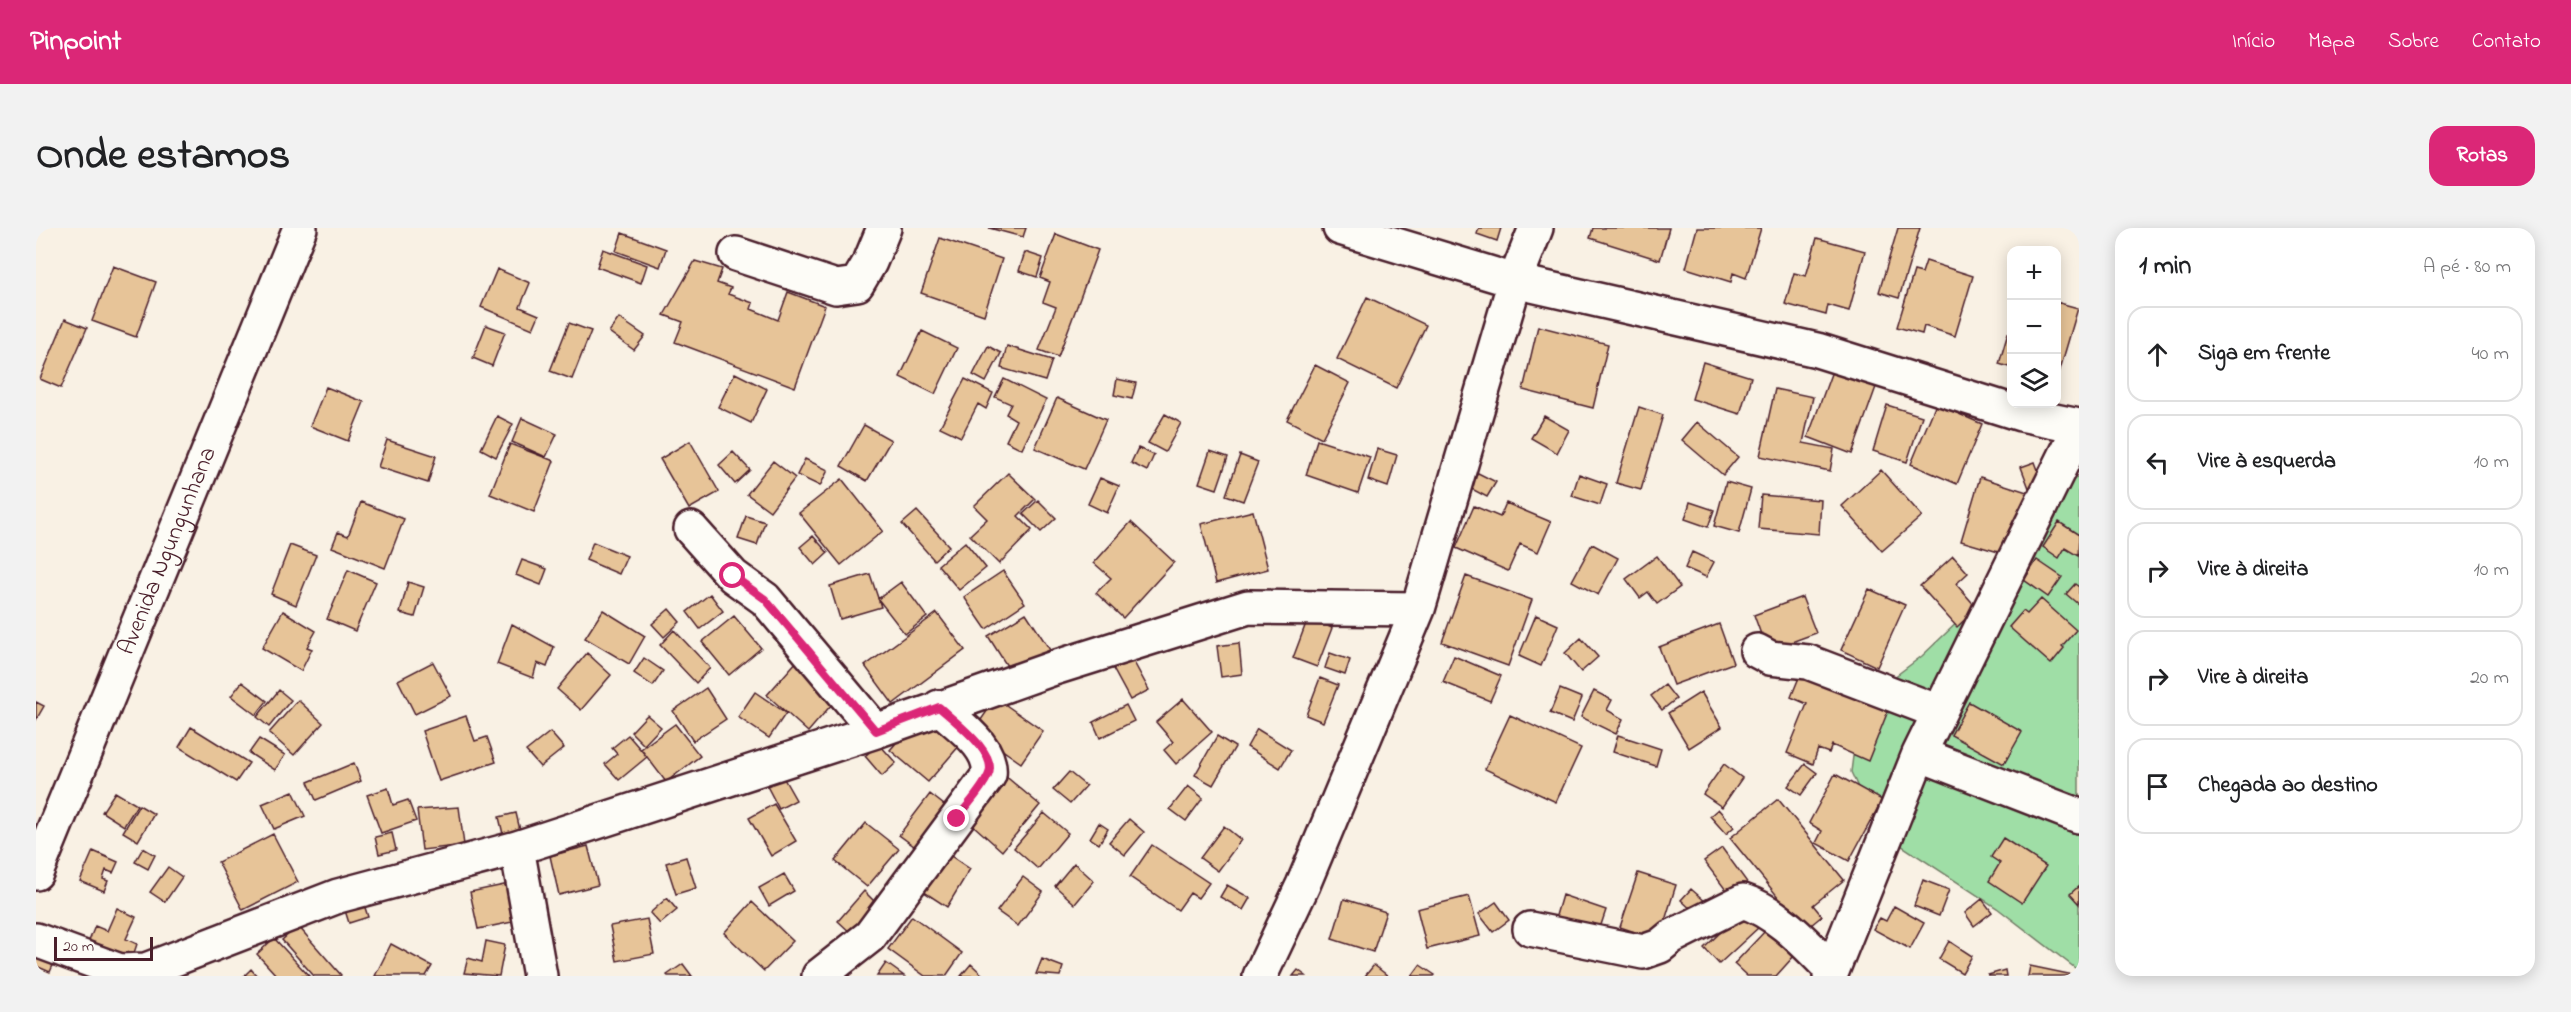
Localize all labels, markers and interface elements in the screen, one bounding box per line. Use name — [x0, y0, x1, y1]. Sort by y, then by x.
text: Pinpoint — [30, 22, 121, 63]
text: Início — [2232, 27, 2275, 57]
text: Mapa — [2308, 27, 2355, 57]
text: Sobre — [2388, 27, 2439, 57]
text: Contato — [2472, 27, 2541, 57]
text: Onde estamos — [36, 126, 290, 187]
button: Rotas — [2429, 126, 2535, 186]
map controls — [2007, 246, 2061, 408]
button: + — [2007, 246, 2061, 300]
text: 1 min — [2139, 248, 2191, 286]
text: A pé · 80 m — [2423, 253, 2511, 282]
button: − — [2007, 300, 2061, 354]
icon: ahead — [2141, 338, 2174, 371]
text: Siga em frente — [2198, 338, 2330, 370]
text: 40 m — [2472, 340, 2509, 369]
button: layers — [2007, 354, 2061, 408]
street label: Avenida Ngungunhana — [110, 441, 226, 660]
icon: left — [2141, 446, 2174, 479]
text: Vire à esquerda — [2198, 446, 2336, 478]
text: 10 m — [2473, 448, 2509, 477]
icon: right — [2141, 554, 2174, 587]
text: Vire à direita — [2198, 554, 2308, 586]
text: 10 m — [2473, 556, 2509, 585]
route start — [719, 562, 745, 588]
icon: right — [2141, 662, 2174, 695]
text: Vire à direita — [2198, 662, 2308, 694]
text: 20 m — [2470, 664, 2509, 693]
icon: arrive — [2141, 770, 2174, 803]
text: Chegada ao destino — [2198, 770, 2378, 802]
route end — [943, 805, 969, 831]
scale bar — [54, 934, 153, 962]
text: 20 m — [63, 935, 94, 959]

